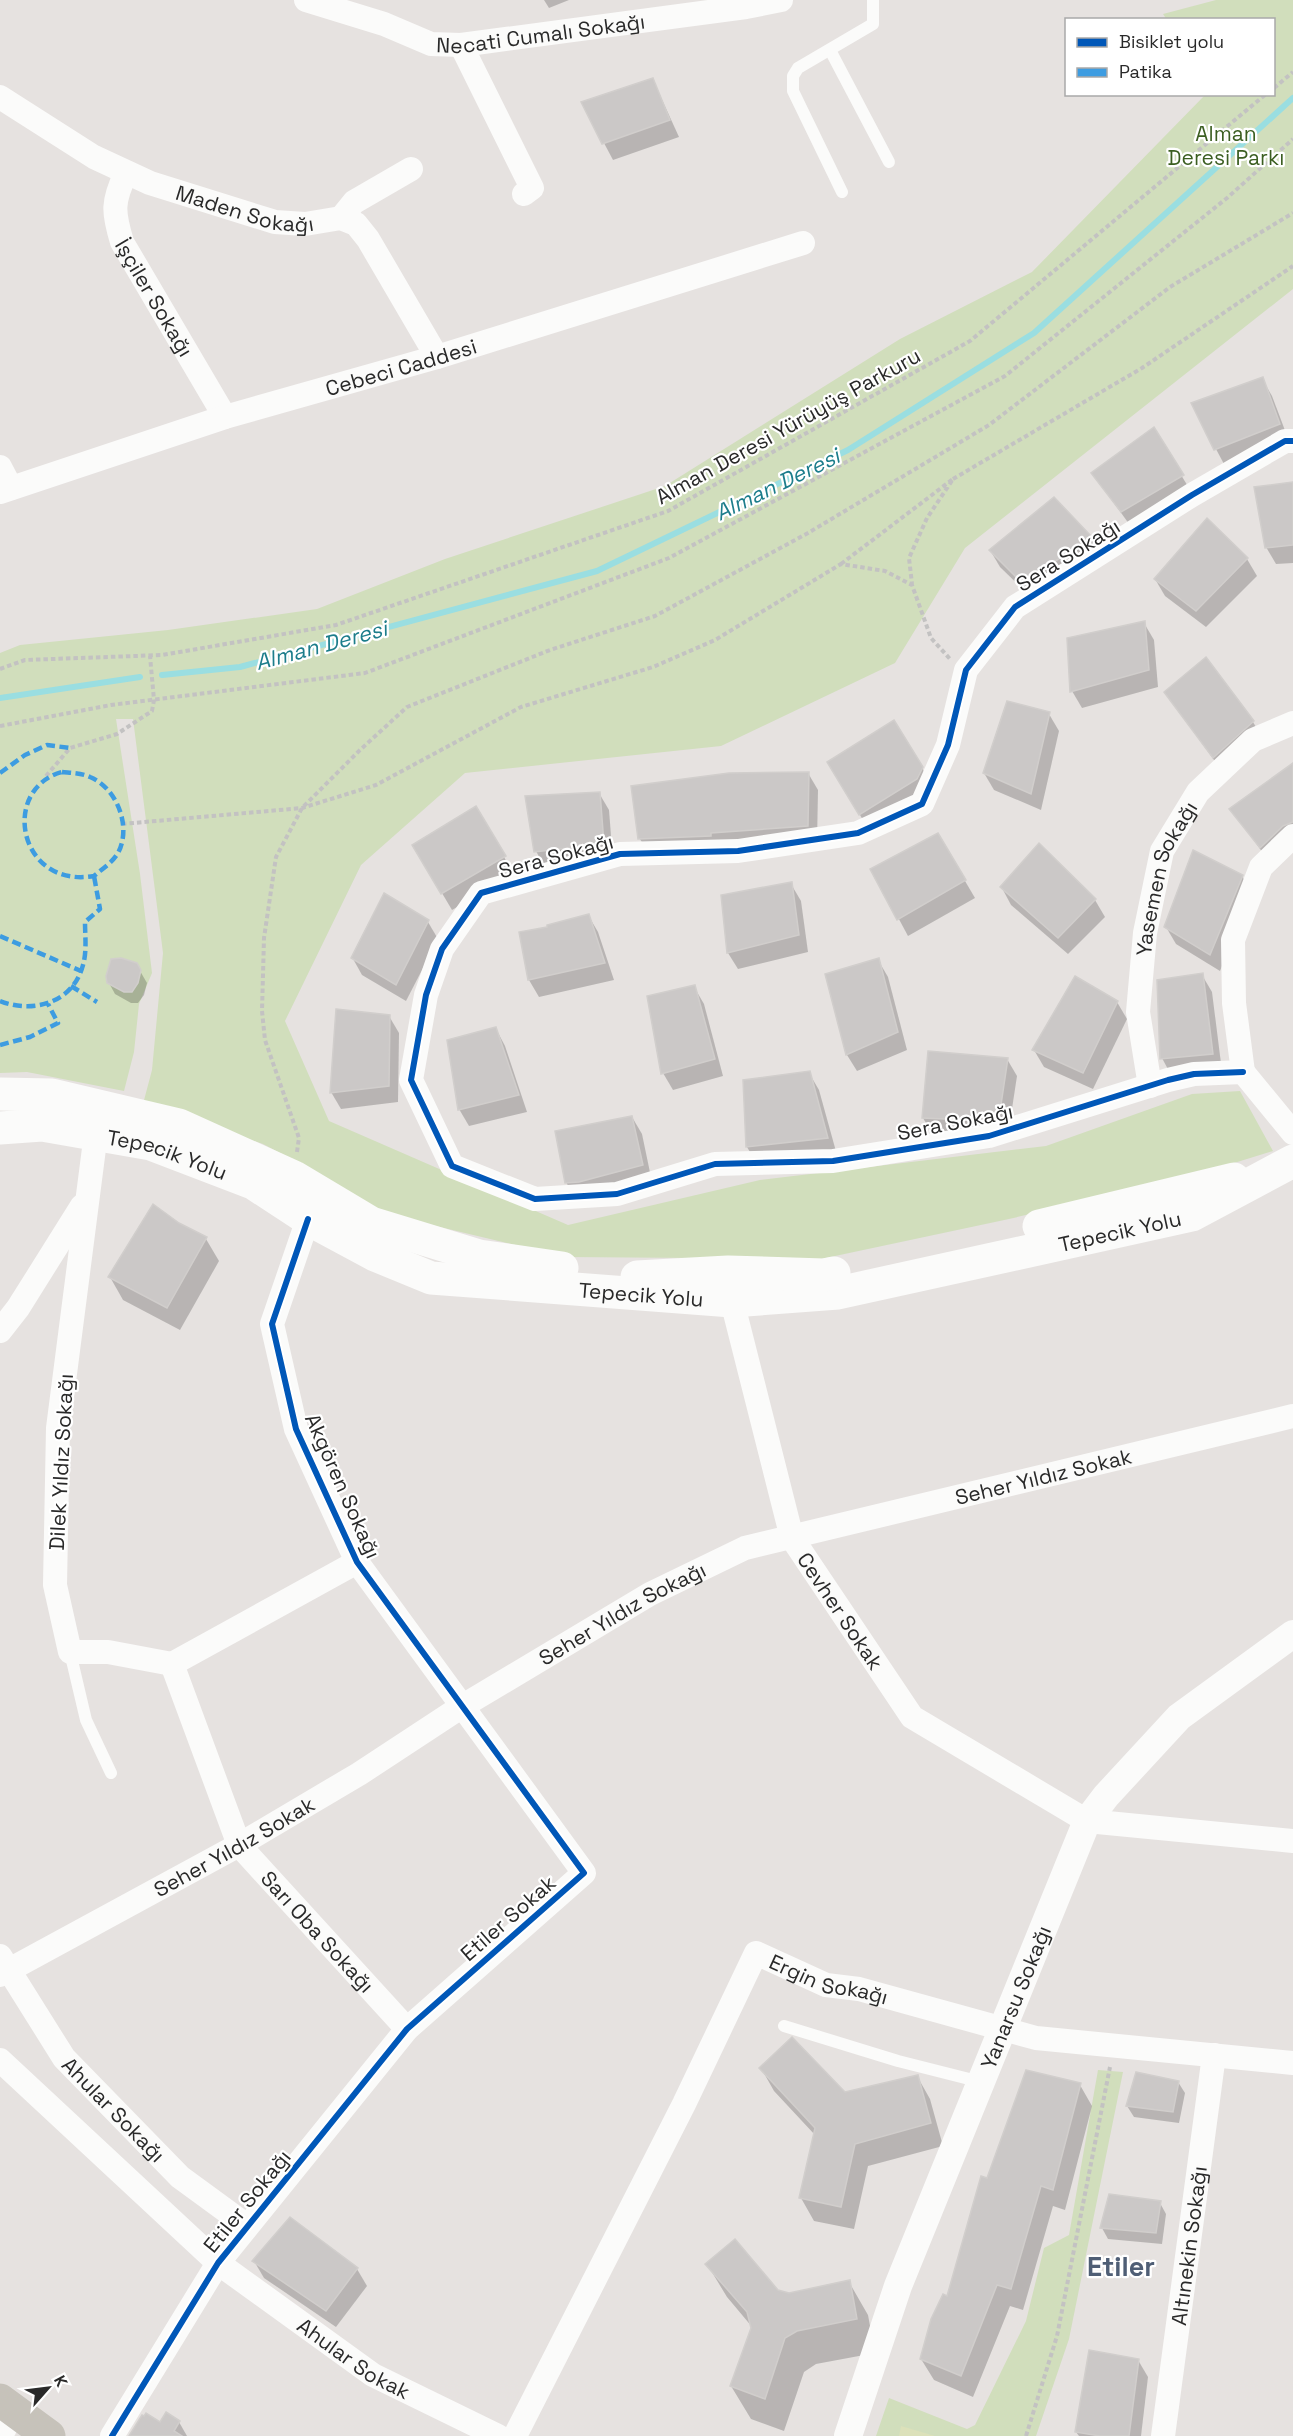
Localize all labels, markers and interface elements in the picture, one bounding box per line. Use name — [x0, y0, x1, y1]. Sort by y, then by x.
street label: Necati Cumalı Sokağı — [436, 7, 647, 59]
legend — [1065, 18, 1275, 96]
text: Bisiklet yolu — [1119, 30, 1224, 53]
text: Patika — [1119, 60, 1172, 83]
park label: Alman Deresi Parkı — [1168, 120, 1284, 171]
street label: Maden Sokağı — [173, 178, 316, 238]
street label: İşçiler Sokağı — [109, 234, 200, 361]
street label: Cebeci Caddesi — [322, 332, 480, 401]
street label: Alman Deresi Yürüyüş Parkuru — [651, 342, 925, 510]
water label: Alman Deresi — [710, 442, 844, 526]
street label: Sera Sokağı — [1011, 512, 1125, 598]
water label: Alman Deresi — [252, 613, 393, 676]
street label: Yasemen Sokağı — [1130, 796, 1203, 957]
street label: Sera Sokağı — [496, 828, 616, 884]
street label: Sera Sokağı — [895, 1098, 1015, 1146]
street label: Tepecik Yolu — [105, 1123, 231, 1185]
street label: Tepecik Yolu — [1056, 1204, 1184, 1258]
street label: Tepecik Yolu — [578, 1276, 704, 1312]
street label: Dilek Yıldız Sokağı — [43, 1373, 79, 1551]
street label: Akgören Sokağı — [299, 1409, 387, 1563]
street label: Seher Yıldız Sokak — [952, 1442, 1134, 1510]
street label: Cevher Sokak — [792, 1547, 890, 1675]
street label: Seher Yıldız Sokağı — [534, 1556, 710, 1671]
street label: Seher Yıldız Sokak — [149, 1790, 319, 1902]
street label: Sarı Oba Sokağı — [255, 1865, 380, 1998]
street label: Etiler Sokak — [455, 1869, 561, 1967]
street label: Yanarsu Sokağı — [974, 1921, 1057, 2073]
street label: Ergin Sokağı — [765, 1948, 891, 2010]
street label: Ahular Sokağı — [57, 2051, 171, 2168]
street label: Etiler Sokağı — [197, 2144, 297, 2258]
street label: Altınekin Sokağı — [1164, 2164, 1213, 2327]
district label: Etiler — [1087, 2249, 1155, 2284]
street label: Ahular Sokak — [292, 2311, 415, 2405]
north arrow — [18, 2358, 78, 2418]
text: K — [49, 2372, 72, 2391]

